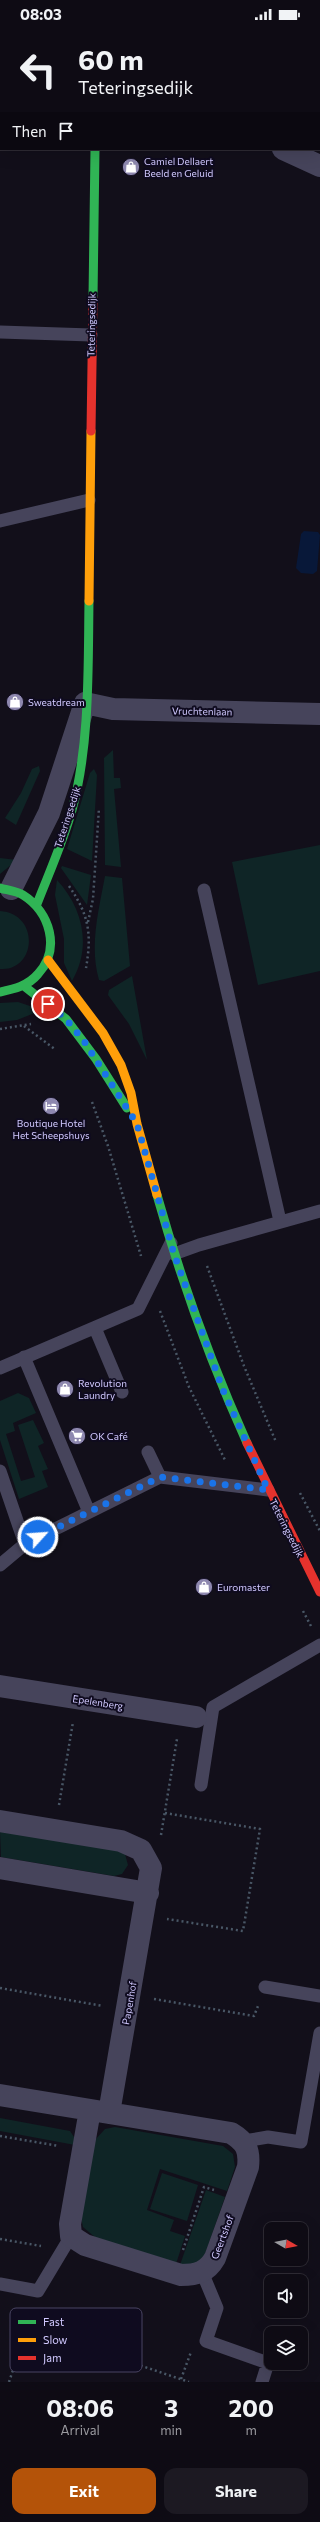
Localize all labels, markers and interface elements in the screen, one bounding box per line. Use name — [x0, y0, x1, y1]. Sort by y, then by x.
text: 08:03 — [20, 5, 62, 23]
text: 60 m — [78, 42, 144, 76]
icon: left — [12, 44, 64, 96]
text: Teteringsedijk — [78, 76, 193, 98]
icon: arrive — [55, 120, 77, 142]
text: Then — [12, 122, 47, 140]
place label: Camiel Dellaert Beeld en Geluid — [144, 155, 213, 179]
shop icon: Camiel Dellaert Beeld en Geluid — [121, 157, 141, 177]
street label: Teteringsedijk — [84, 292, 98, 357]
shop icon: Sweatdream — [5, 692, 25, 712]
place label: Sweatdream — [28, 696, 85, 708]
street label: Vruchtenlaan — [172, 704, 232, 718]
street label: Teteringsedijk — [51, 784, 83, 849]
pin — [31, 987, 65, 1021]
icon: arrive — [37, 993, 59, 1015]
hotel icon: Boutique Hotel Het Scheepshuys — [41, 1096, 61, 1116]
place label: Boutique Hotel Het Scheepshuys — [12, 1117, 90, 1141]
place label: Revolution Laundry — [78, 1377, 127, 1401]
shop icon: Revolution Laundry — [55, 1379, 75, 1399]
supermarket icon: OK Café — [67, 1426, 87, 1446]
place label: OK Café — [90, 1430, 128, 1442]
street label: Teteringsedijk — [267, 1497, 307, 1560]
position arrow — [17, 1516, 59, 1558]
shop icon: Euromaster — [194, 1577, 214, 1597]
place label: Euromaster — [217, 1581, 270, 1593]
street label: Epelenberg — [72, 1692, 125, 1712]
street label: Papenhof — [119, 1980, 139, 2026]
street label: Geertshof — [208, 2213, 236, 2261]
north arrow — [264, 2222, 308, 2266]
map controls — [264, 2222, 308, 2370]
button: sound — [264, 2274, 308, 2318]
legend — [10, 2308, 142, 2372]
text: Fast — [43, 2315, 65, 2328]
button: layers — [264, 2326, 308, 2370]
text: Slow — [43, 2333, 68, 2346]
text: Jam — [43, 2351, 62, 2365]
text: 08:06 — [46, 2393, 114, 2422]
text: 3 — [164, 2393, 178, 2422]
text: 200 — [228, 2393, 274, 2422]
text: Arrival — [60, 2422, 100, 2438]
text: min — [160, 2422, 182, 2438]
text: m — [245, 2422, 257, 2438]
button: Exit — [12, 2468, 156, 2514]
button: Share — [164, 2468, 308, 2514]

